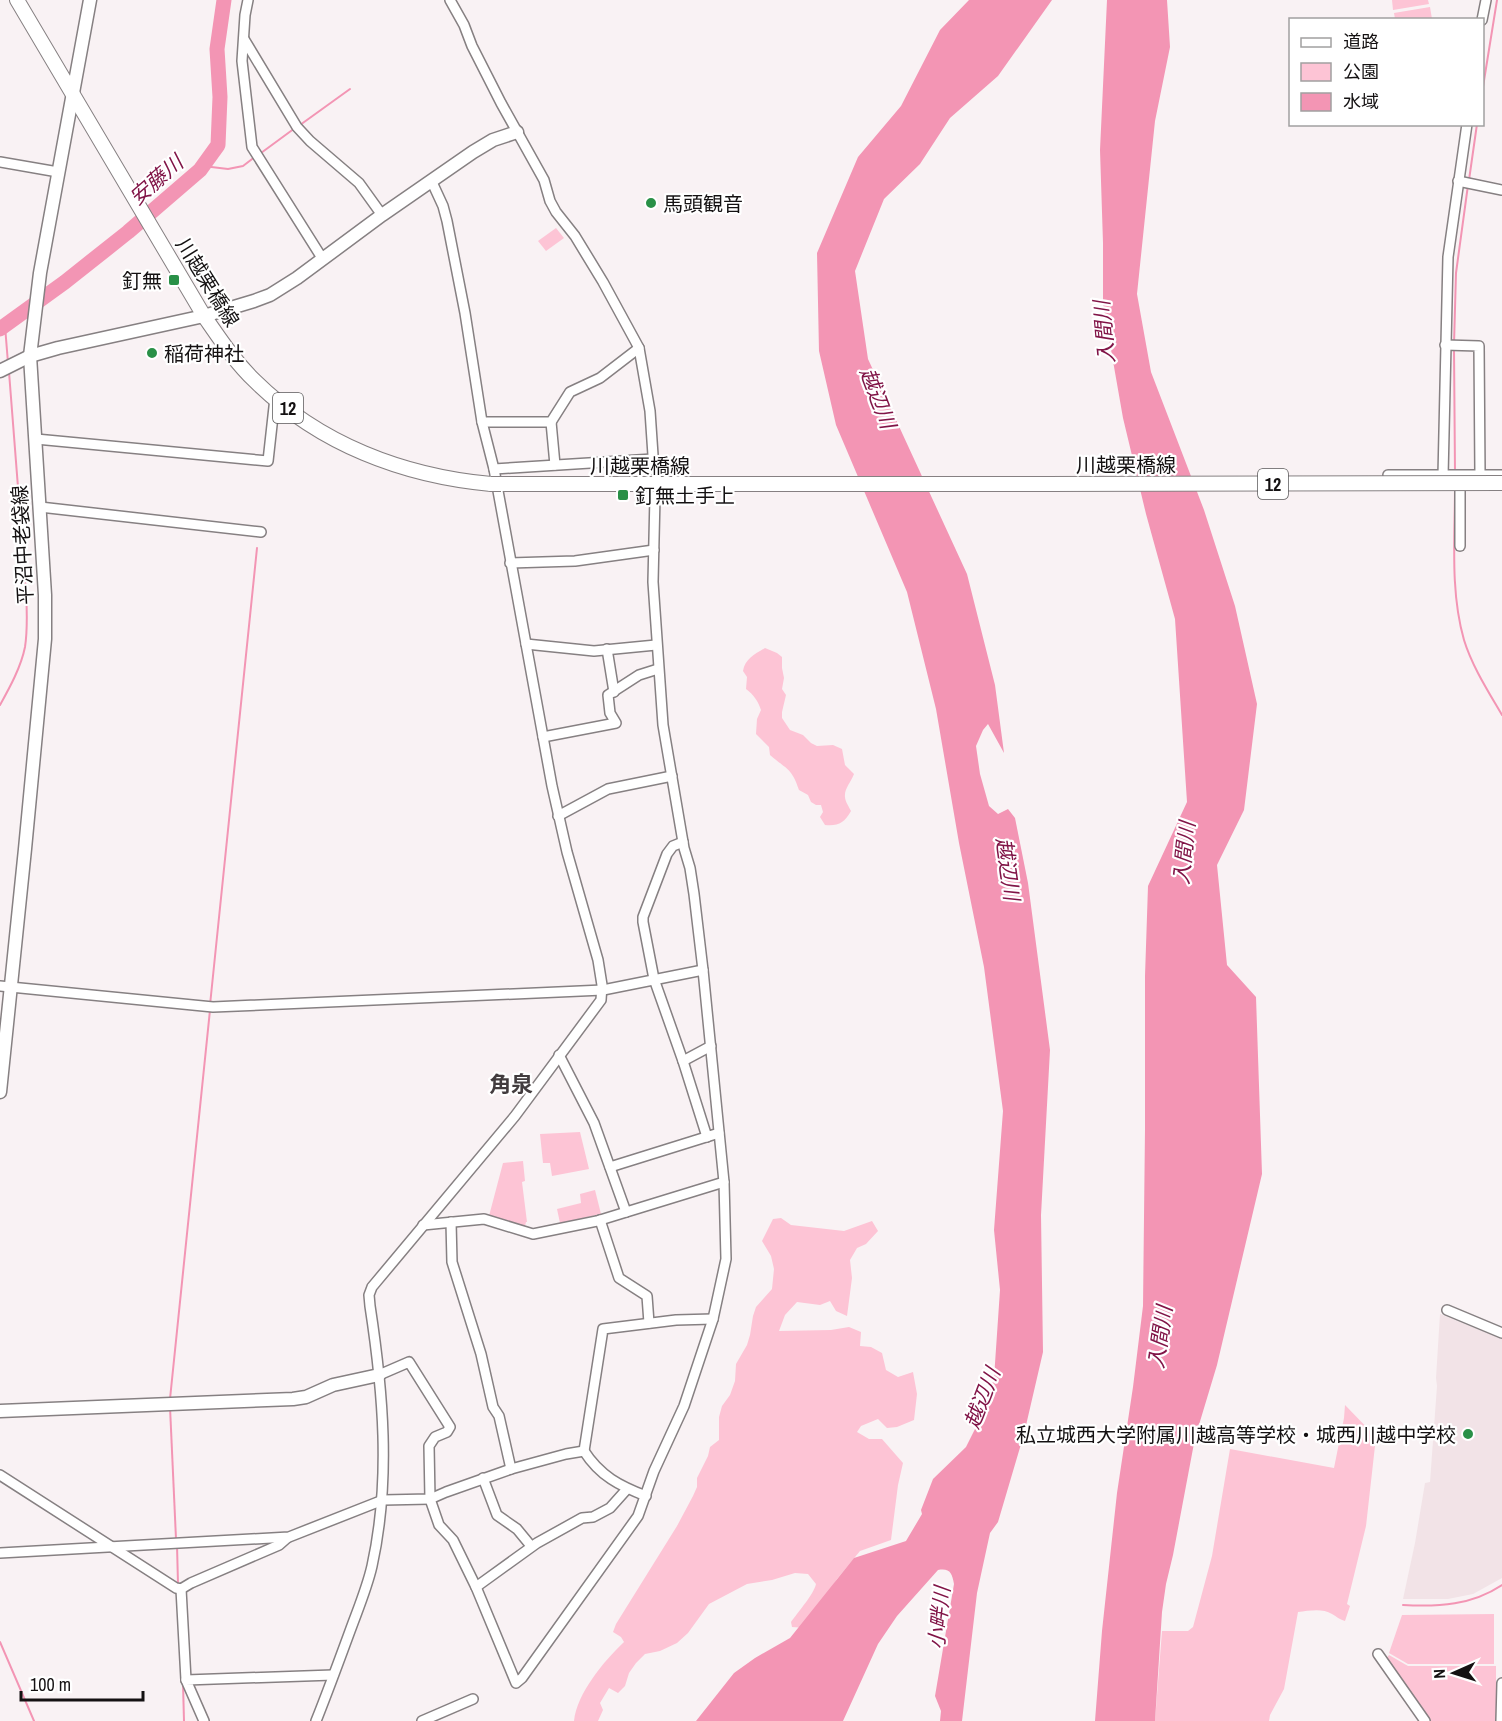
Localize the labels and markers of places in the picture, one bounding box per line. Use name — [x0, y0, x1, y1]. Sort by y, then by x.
place label: 馬頭観音 — [663, 190, 743, 217]
marker: 馬頭観音 — [644, 196, 658, 210]
place label: 釘無 — [122, 267, 162, 294]
marker: 釘無 — [167, 273, 181, 287]
place label: 稲荷神社 — [164, 340, 244, 367]
marker: 稲荷神社 — [145, 346, 159, 360]
place label: 釘無土手上 — [635, 482, 735, 509]
marker: 釘無土手上 — [616, 488, 630, 502]
place label: 私立城西大学附属川越高等学校・城西川越中学校 — [1016, 1421, 1456, 1448]
marker: 私立城西大学附属川越高等学校・城西川越中学校 — [1461, 1427, 1475, 1441]

